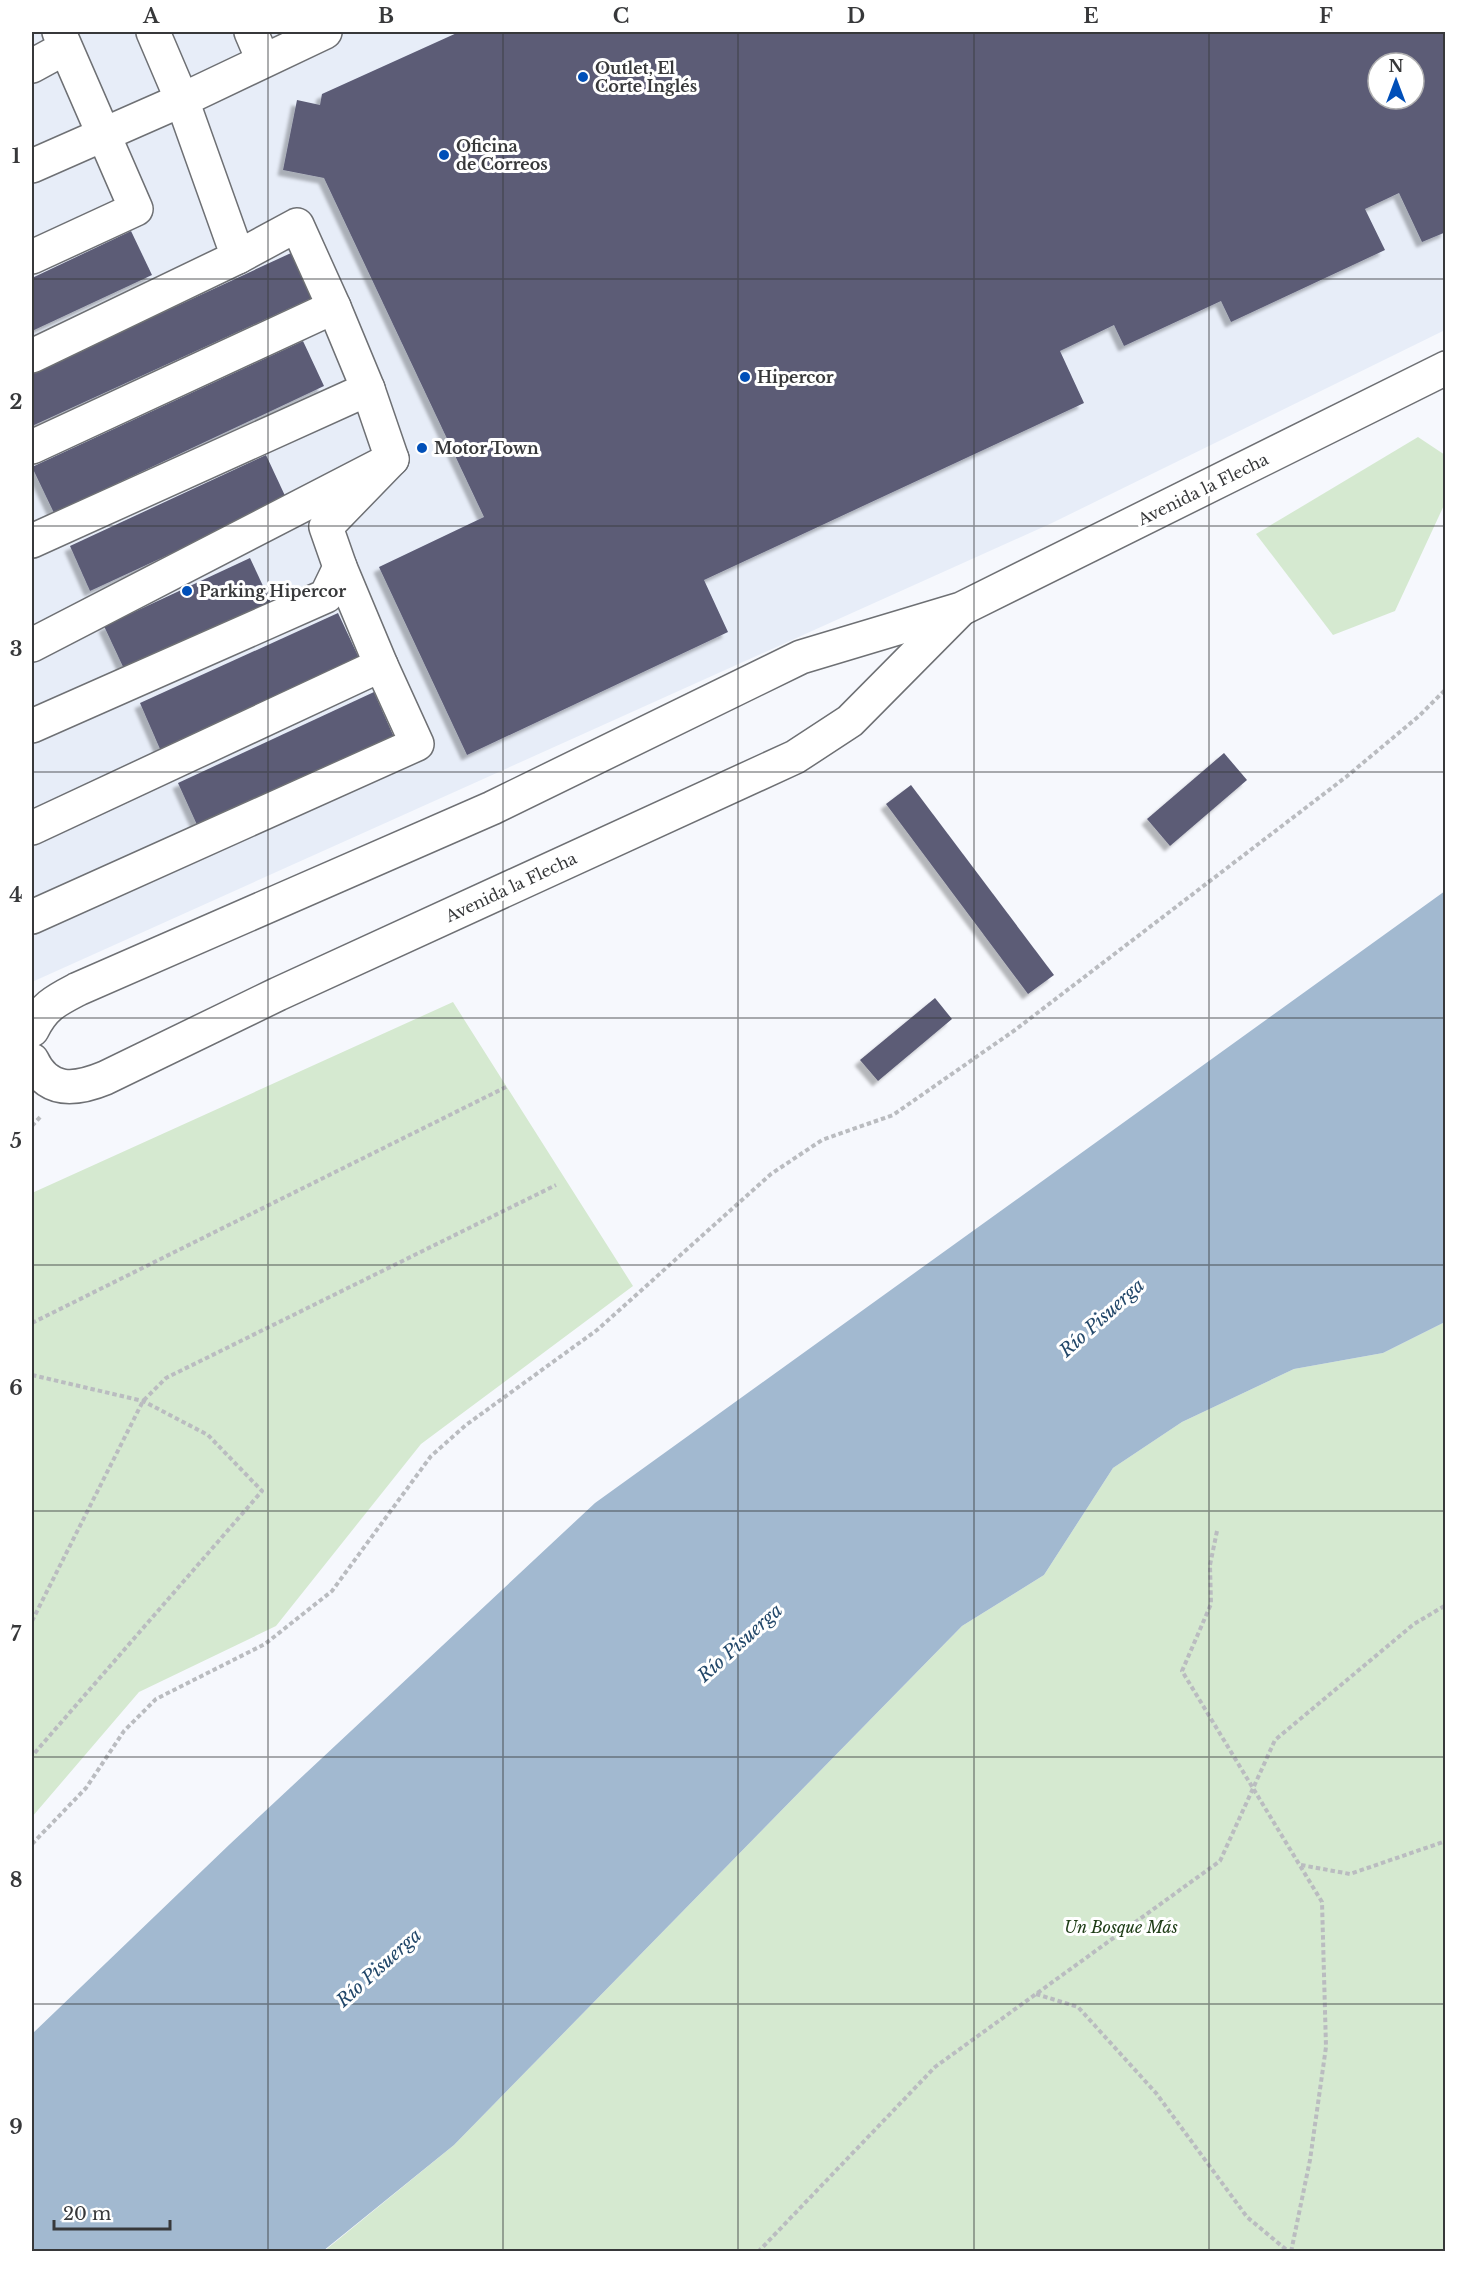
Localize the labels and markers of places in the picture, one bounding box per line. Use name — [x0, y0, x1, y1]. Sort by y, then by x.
place label: Outlet, El Corte Inglés — [595, 58, 697, 96]
marker: Outlet, El Corte Inglés — [576, 70, 590, 84]
place label: Oficina de Correos — [456, 136, 548, 174]
marker: Oficina de Correos — [437, 148, 451, 162]
place label: Hipercor — [757, 367, 834, 387]
marker: Hipercor — [738, 370, 752, 384]
place label: Motor Town — [434, 438, 539, 458]
marker: Motor Town — [415, 441, 429, 455]
place label: Parking Hipercor — [199, 581, 346, 601]
marker: Parking Hipercor — [180, 584, 194, 598]

